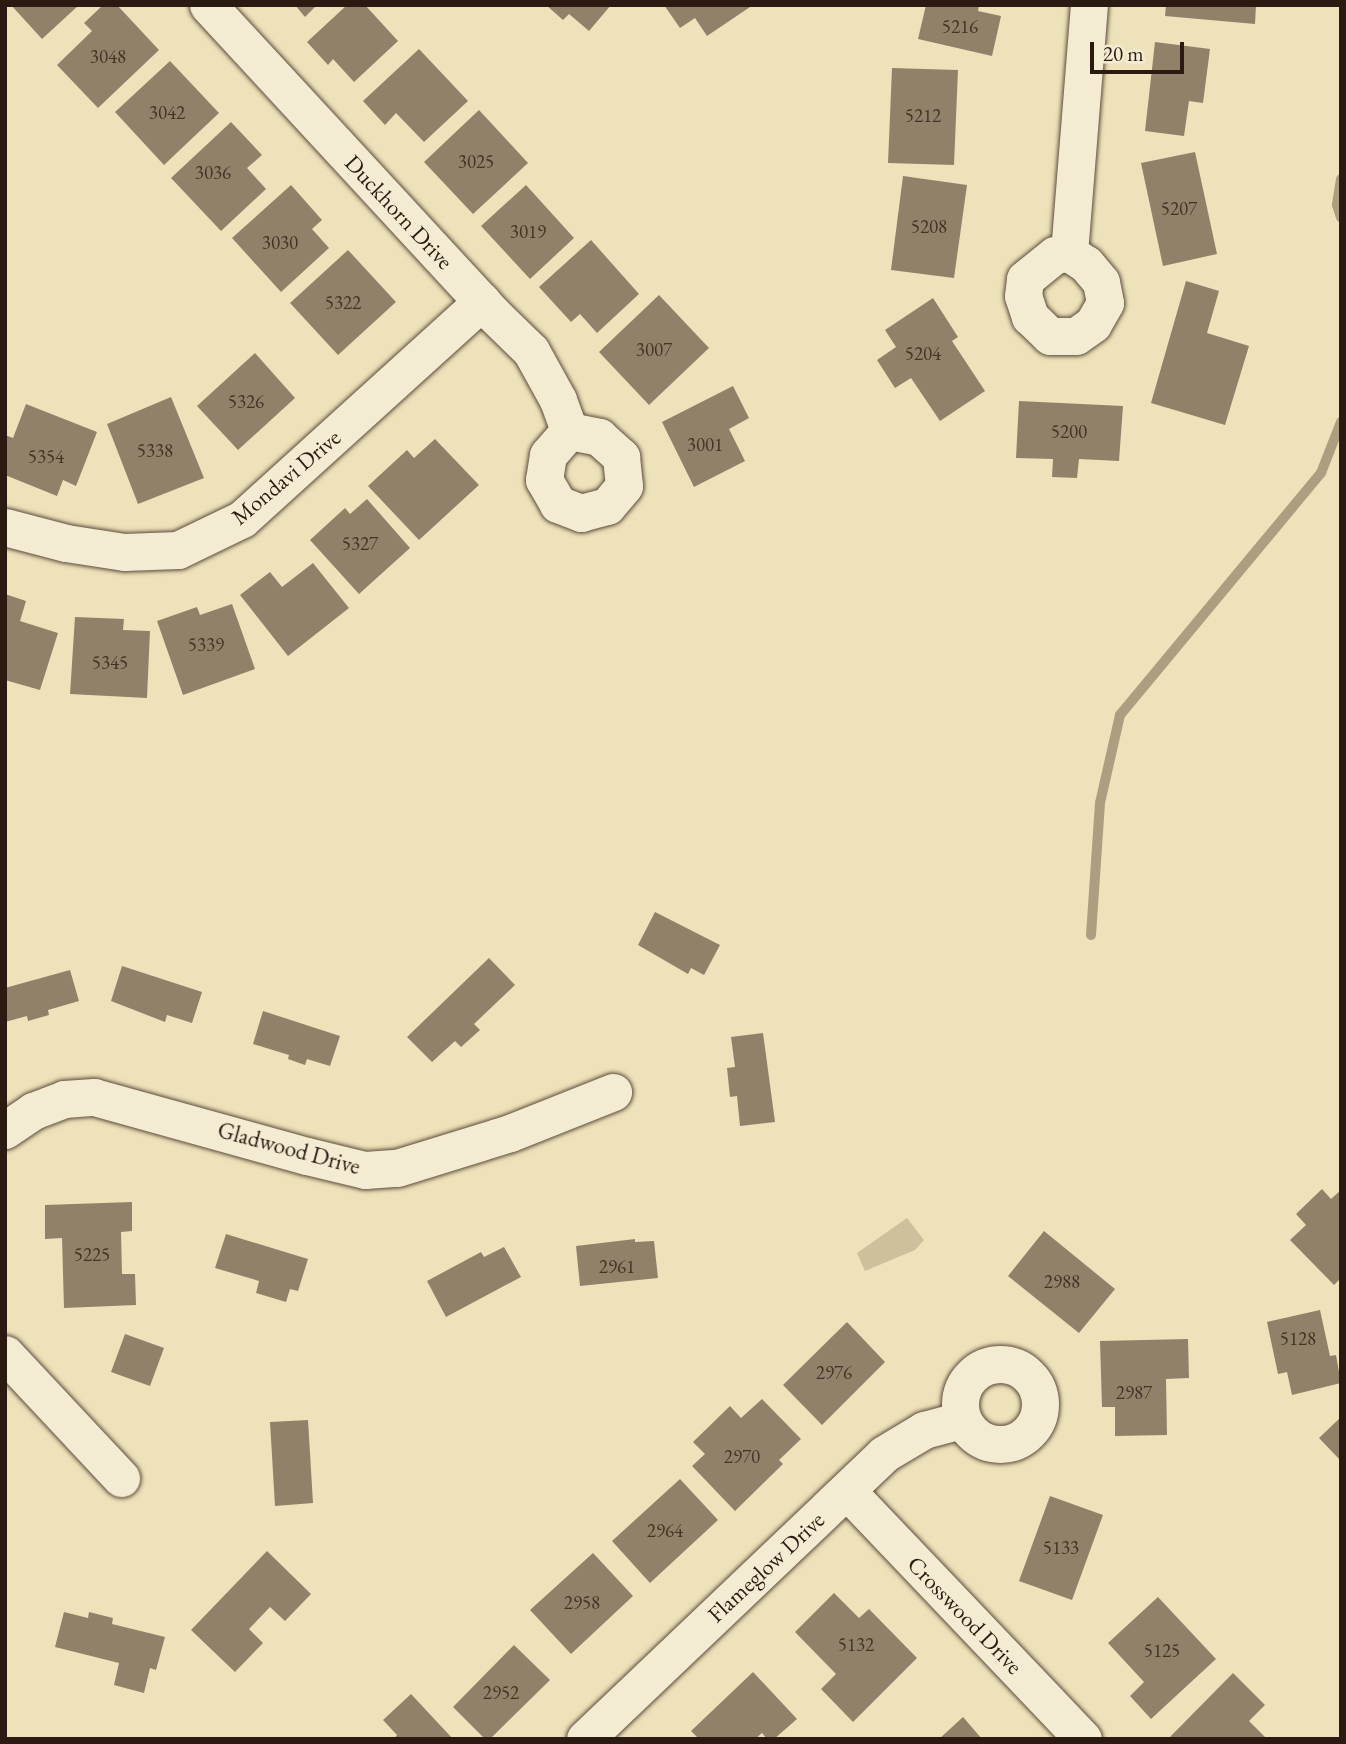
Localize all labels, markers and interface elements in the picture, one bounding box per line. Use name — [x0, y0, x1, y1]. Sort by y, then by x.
house number: 5216 — [942, 16, 978, 38]
scale bar — [1094, 28, 1188, 72]
text: 20 m — [1103, 40, 1144, 67]
house number: 3048 — [90, 46, 126, 68]
house number: 3042 — [149, 102, 185, 124]
house number: 5212 — [905, 105, 941, 127]
street label: Duckhorn Drive — [339, 149, 459, 275]
house number: 3025 — [458, 151, 494, 173]
house number: 3036 — [195, 162, 231, 184]
house number: 5207 — [1161, 198, 1197, 220]
house number: 5208 — [911, 216, 947, 238]
house number: 3019 — [510, 221, 546, 243]
house number: 3030 — [262, 232, 298, 254]
house number: 5322 — [325, 292, 361, 314]
house number: 3007 — [636, 339, 672, 361]
house number: 5204 — [905, 343, 941, 365]
house number: 5326 — [228, 391, 264, 413]
house number: 5200 — [1051, 421, 1087, 443]
street label: Mondavi Drive — [226, 423, 346, 531]
house number: 3001 — [687, 434, 723, 456]
house number: 5338 — [137, 440, 173, 462]
house number: 5354 — [28, 446, 64, 468]
house number: 5327 — [342, 533, 378, 555]
house number: 5339 — [188, 634, 224, 656]
house number: 5345 — [92, 652, 128, 674]
street label: Gladwood Drive — [215, 1116, 363, 1180]
house number: 5225 — [74, 1244, 110, 1266]
house number: 2961 — [599, 1256, 635, 1278]
house number: 2988 — [1044, 1271, 1080, 1293]
house number: 5128 — [1280, 1328, 1316, 1350]
house number: 2976 — [816, 1362, 852, 1384]
house number: 2987 — [1116, 1382, 1152, 1404]
house number: 2970 — [724, 1446, 760, 1468]
street label: Flameglow Drive — [702, 1506, 830, 1628]
house number: 2964 — [647, 1520, 683, 1542]
house number: 5133 — [1043, 1537, 1079, 1559]
street label: Crosswood Drive — [902, 1550, 1028, 1680]
house number: 2958 — [564, 1592, 600, 1614]
house number: 5132 — [838, 1634, 874, 1656]
house number: 5125 — [1144, 1640, 1180, 1662]
house number: 2952 — [483, 1682, 519, 1704]

